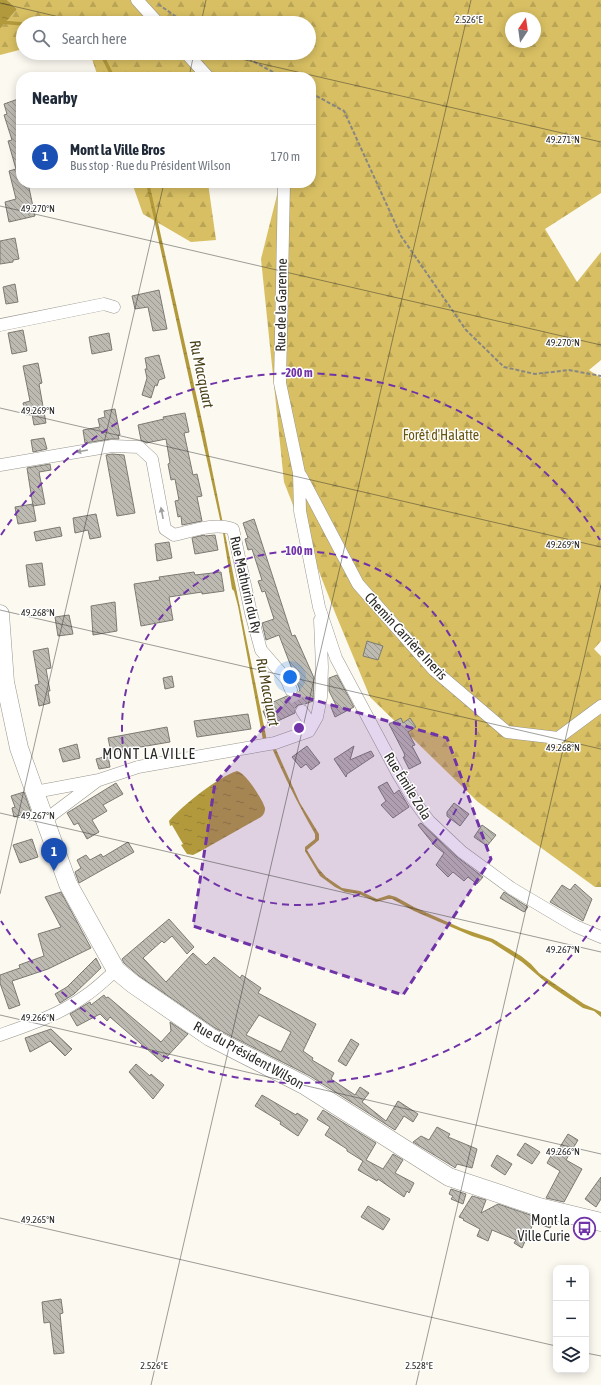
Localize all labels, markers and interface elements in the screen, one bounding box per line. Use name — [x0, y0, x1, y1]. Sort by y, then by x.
north arrow — [505, 12, 541, 48]
text: 2.526°E — [455, 14, 484, 25]
search box — [16, 16, 316, 60]
icon: search — [30, 27, 52, 49]
text: Search here — [62, 30, 127, 47]
text: Nearby — [32, 88, 78, 108]
text: 49.271°N — [546, 134, 580, 145]
text: Mont la Ville Bros — [70, 141, 165, 158]
text: 1 — [42, 149, 48, 164]
text: 170 m — [271, 149, 300, 164]
text: Bus stop · Rue du Président Wilson — [70, 158, 231, 173]
text: 49.270°N — [21, 203, 55, 214]
street label: Rue de la Garenne — [272, 258, 290, 352]
text: 49.270°N — [546, 337, 580, 348]
water label: Ru Macquart — [186, 338, 218, 410]
text: 200 m — [285, 366, 313, 380]
text: 49.269°N — [21, 405, 55, 416]
park label: Forêt d'Halatte — [403, 427, 479, 443]
one-way arrow — [75, 448, 88, 454]
one-way arrow — [159, 507, 165, 519]
street label: Rue Mathurin du Ry — [227, 535, 265, 636]
text: 49.269°N — [546, 539, 580, 550]
text: 100 m — [285, 544, 313, 558]
street label: Chemin Carrière Ineris — [361, 589, 451, 683]
text: 49.268°N — [21, 607, 55, 618]
water label: Ru Macquart — [253, 656, 283, 728]
your location — [280, 667, 300, 687]
centre of rings — [292, 721, 306, 735]
text: 49.268°N — [546, 742, 580, 753]
district label: MONT LA VILLE — [102, 745, 196, 762]
street label: Rue Émile Zola — [381, 749, 435, 823]
text: 49.267°N — [21, 810, 55, 821]
pin: 1 — [41, 838, 67, 871]
text: 49.267°N — [546, 944, 580, 955]
text: 49.266°N — [21, 1012, 55, 1023]
street label: Rue du Président Wilson — [191, 1018, 307, 1092]
text: 49.266°N — [546, 1146, 580, 1157]
place label: Mont la Ville Curie — [518, 1212, 570, 1244]
text: 49.265°N — [21, 1214, 55, 1225]
bus stop icon: Mont la Ville Curie — [572, 1215, 598, 1241]
map controls — [553, 1265, 589, 1373]
button: + — [553, 1265, 589, 1301]
button: − — [553, 1301, 589, 1337]
button: layers — [553, 1337, 589, 1373]
text: 2.526°E — [140, 1360, 169, 1371]
text: 2.528°E — [405, 1360, 434, 1371]

